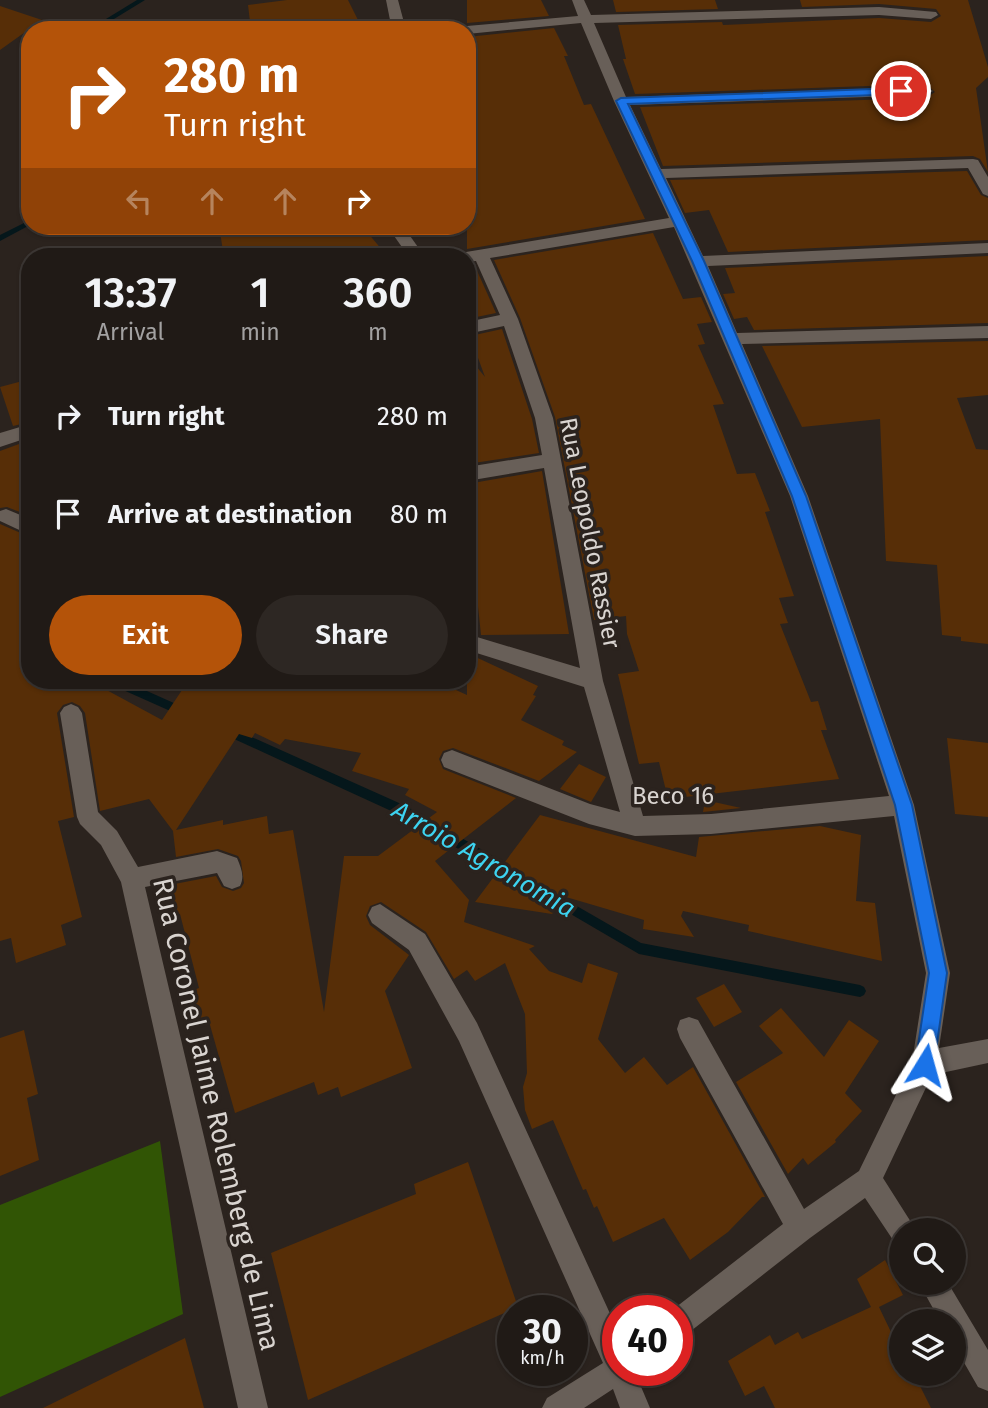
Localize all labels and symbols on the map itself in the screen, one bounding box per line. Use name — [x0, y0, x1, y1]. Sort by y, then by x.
pin — [871, 61, 931, 121]
street label: Rua Leopoldo Rassier — [554, 415, 626, 652]
street label: Beco 16 — [632, 782, 714, 810]
water label: Arroio Agronomia — [386, 794, 581, 924]
street label: Rua Coronel Jaime Rolemberg de Lima — [146, 874, 287, 1354]
position arrow — [888, 1028, 962, 1102]
speed limit sign: 40 — [602, 1295, 693, 1386]

